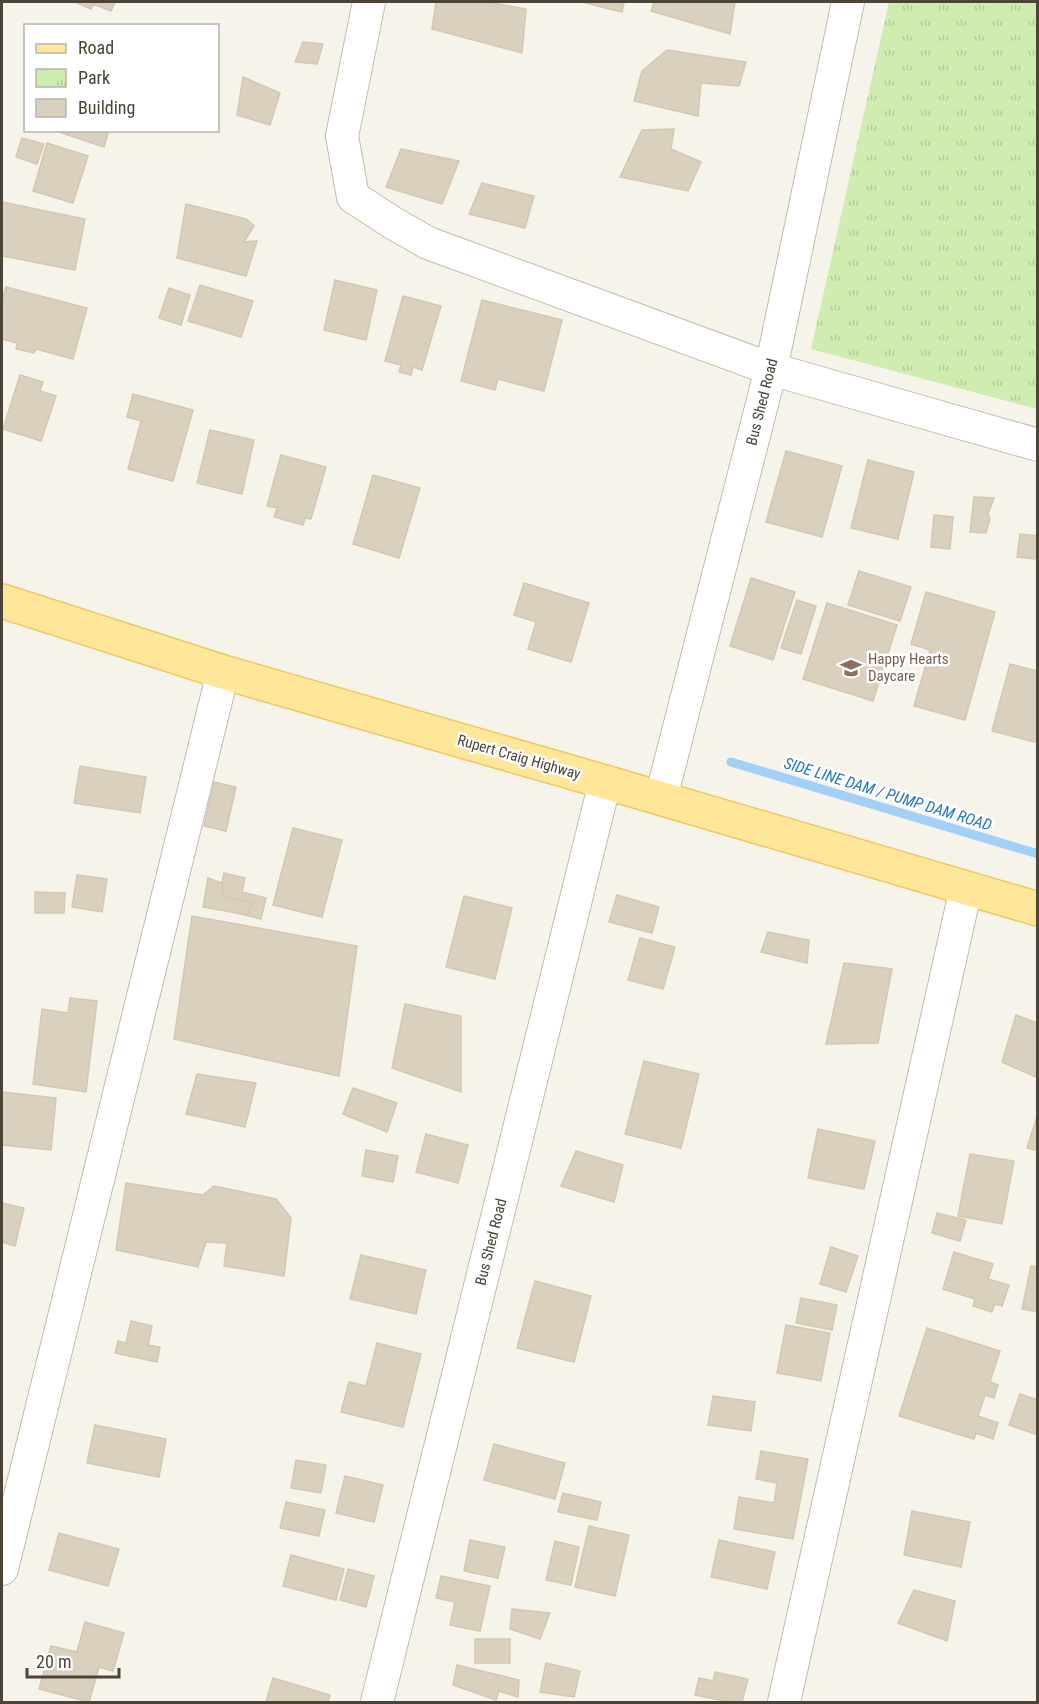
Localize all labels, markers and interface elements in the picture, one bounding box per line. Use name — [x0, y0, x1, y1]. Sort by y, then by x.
legend — [24, 24, 219, 132]
text: Road — [78, 37, 114, 58]
text: Park — [78, 67, 110, 88]
text: Building — [78, 97, 135, 118]
street label: Bus Shed Road — [743, 357, 781, 447]
place label: Happy Hearts Daycare — [868, 650, 949, 685]
school or university icon: Happy Hearts Daycare — [839, 656, 863, 680]
street label: Rupert Craig Highway — [455, 731, 583, 783]
water label: SIDE LINE DAM / PUMP DAM ROAD — [782, 753, 994, 835]
street label: Bus Shed Road — [472, 1197, 510, 1287]
scale bar — [27, 1641, 118, 1679]
text: 20 m — [36, 1651, 71, 1672]

